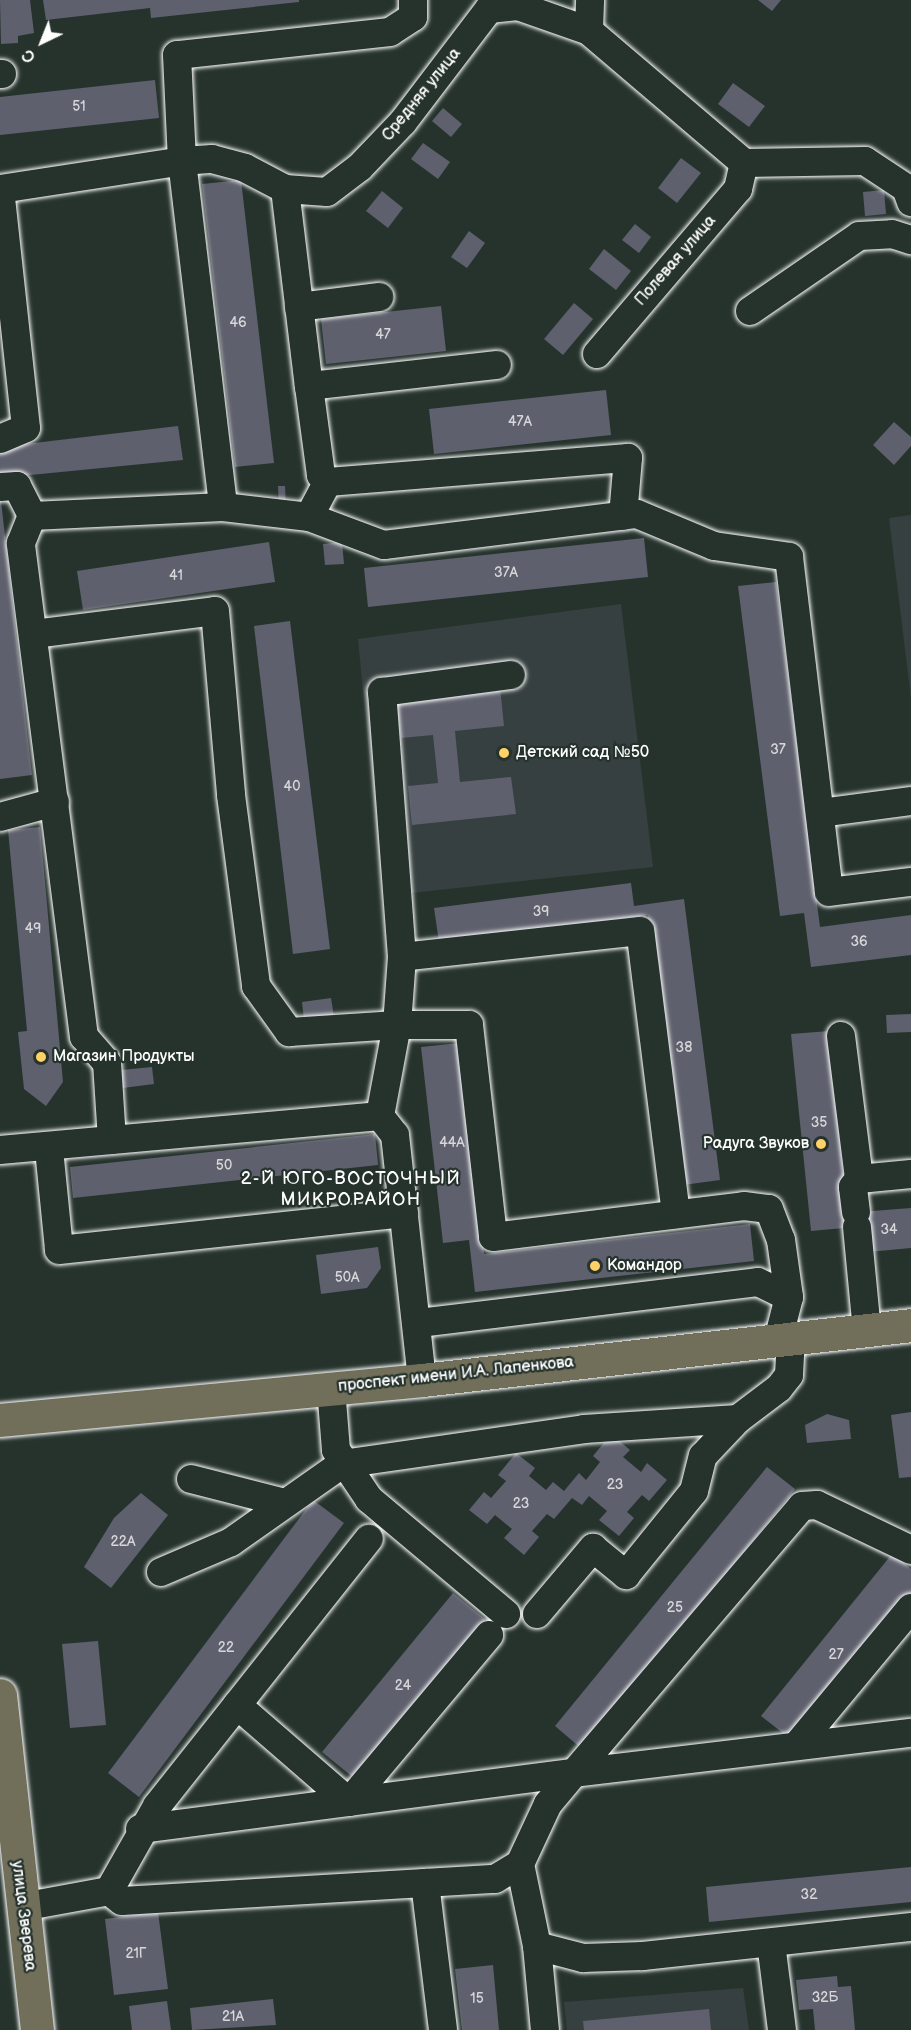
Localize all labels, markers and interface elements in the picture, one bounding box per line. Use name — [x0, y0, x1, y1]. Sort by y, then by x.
north arrow — [12, 12, 72, 72]
text: С — [19, 45, 40, 66]
street label: Средняя улица — [379, 45, 465, 145]
house number: 51 — [72, 99, 86, 115]
street label: Полевая улица — [632, 212, 720, 310]
house number: 46 — [229, 315, 247, 331]
house number: 47 — [375, 327, 391, 343]
house number: 47А — [508, 414, 532, 430]
house number: 37А — [494, 565, 518, 581]
house number: 41 — [169, 568, 183, 584]
house number: 37 — [770, 742, 786, 758]
place label: Детский сад №50 — [516, 743, 649, 763]
marker: Детский сад №50 — [497, 746, 511, 760]
house number: 40 — [284, 779, 300, 795]
house number: 39 — [533, 904, 549, 920]
house number: 49 — [25, 921, 41, 937]
house number: 36 — [850, 934, 868, 950]
house number: 38 — [676, 1040, 692, 1056]
place label: Магазин Продукты — [53, 1047, 195, 1067]
marker: Магазин Продукты — [34, 1050, 48, 1064]
house number: 35 — [811, 1115, 827, 1131]
place label: Радуга Звуков — [703, 1134, 809, 1154]
house number: 44А — [439, 1135, 465, 1151]
marker: Радуга Звуков — [814, 1137, 828, 1151]
house number: 50 — [216, 1158, 232, 1174]
district label: 2-Й ЮГО-ВОСТОЧНЫЙ МИКРОРАЙОН — [241, 1169, 461, 1212]
house number: 34 — [880, 1222, 898, 1238]
place label: Командор — [607, 1256, 682, 1276]
marker: Командор — [588, 1259, 602, 1273]
house number: 50А — [335, 1270, 359, 1286]
street label: проспект имени И.А. Лапенкова — [337, 1353, 575, 1397]
house number: 23 — [607, 1477, 623, 1493]
house number: 23 — [513, 1496, 529, 1512]
house number: 22А — [110, 1534, 136, 1550]
house number: 25 — [667, 1600, 683, 1616]
house number: 22 — [218, 1640, 234, 1656]
house number: 27 — [828, 1647, 844, 1663]
house number: 24 — [395, 1678, 411, 1694]
street label: улица Зверева — [7, 1860, 39, 1972]
house number: 32 — [801, 1887, 817, 1903]
house number: 21Г — [125, 1946, 147, 1962]
house number: 32Б — [812, 1990, 838, 2006]
house number: 15 — [470, 1991, 484, 2007]
house number: 21А — [222, 2009, 244, 2025]

